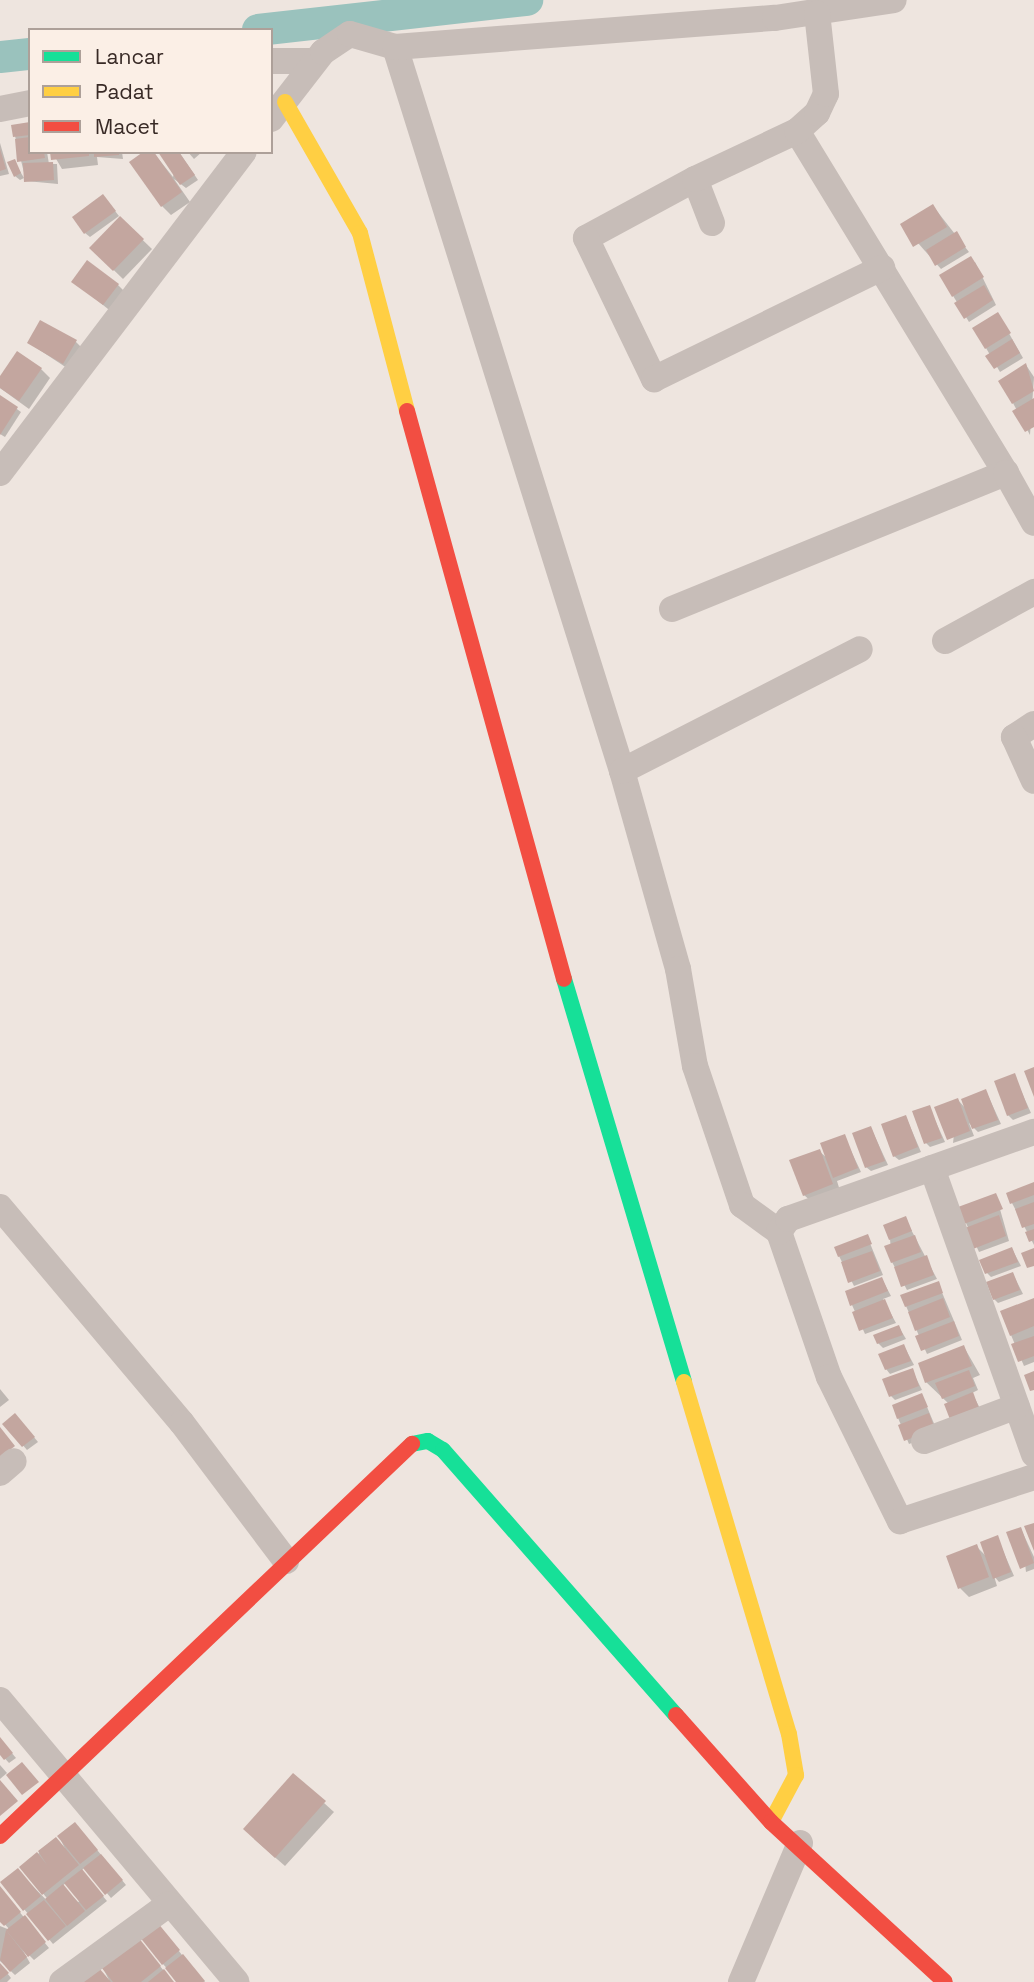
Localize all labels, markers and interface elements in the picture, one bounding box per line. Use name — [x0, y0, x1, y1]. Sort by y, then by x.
legend — [28, 28, 273, 154]
text: Lancar — [95, 43, 164, 70]
text: Padat — [95, 78, 154, 105]
text: Macet — [95, 113, 159, 140]

